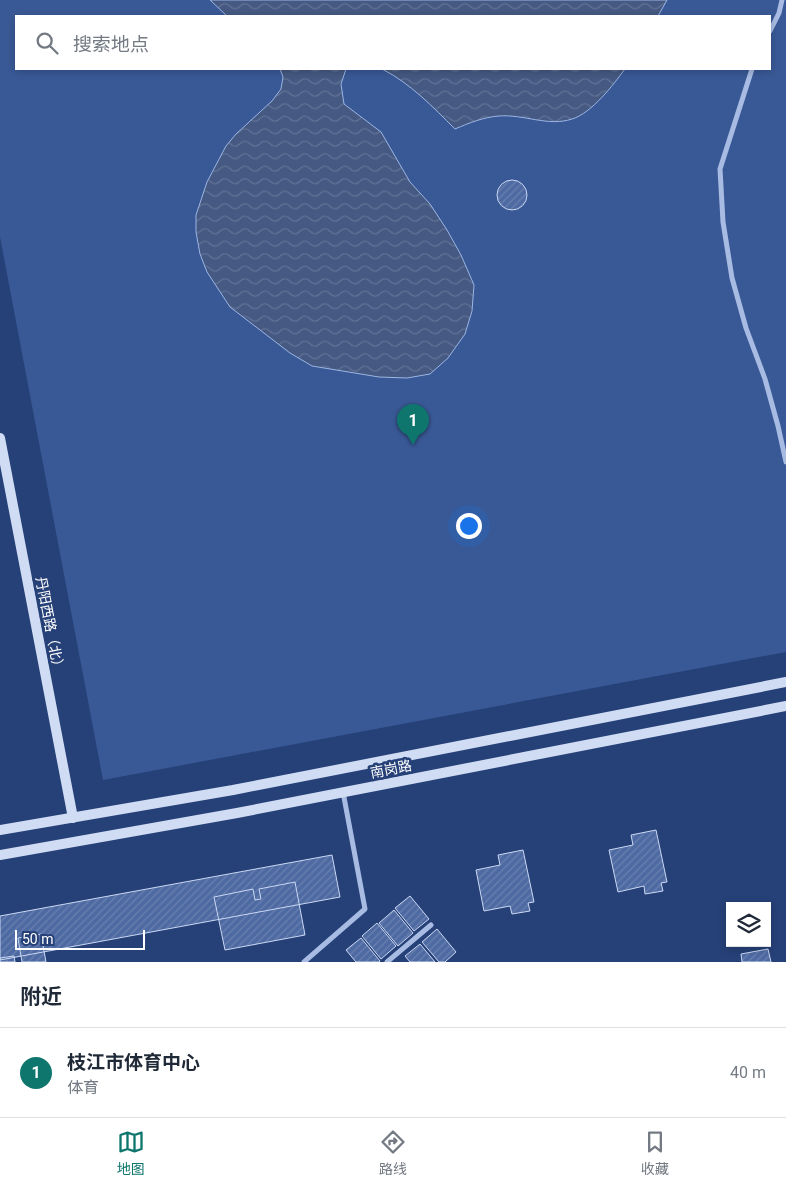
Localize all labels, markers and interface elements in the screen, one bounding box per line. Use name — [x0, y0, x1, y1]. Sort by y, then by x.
search box — [15, 15, 771, 70]
icon: search — [33, 29, 61, 57]
text: 搜索地点 — [73, 33, 149, 56]
pin: 1 — [397, 404, 429, 445]
your location — [456, 513, 482, 539]
street label: 丹阳西路（北） — [33, 575, 67, 675]
street label: 南岗路 — [369, 757, 413, 781]
map controls — [726, 902, 771, 947]
button: layers — [726, 902, 771, 947]
scale bar — [15, 927, 145, 950]
text: 50 m — [22, 931, 54, 947]
text: 附近 — [20, 985, 62, 1009]
text: 枝江市体育中心 — [67, 1051, 200, 1074]
text: 1 — [31, 1063, 41, 1082]
text: 40 m — [730, 1063, 766, 1082]
text: 体育 — [67, 1078, 99, 1097]
tab: 地图 — [117, 1128, 145, 1178]
tab: 路线 — [379, 1128, 407, 1178]
tab: 收藏 — [641, 1128, 669, 1178]

